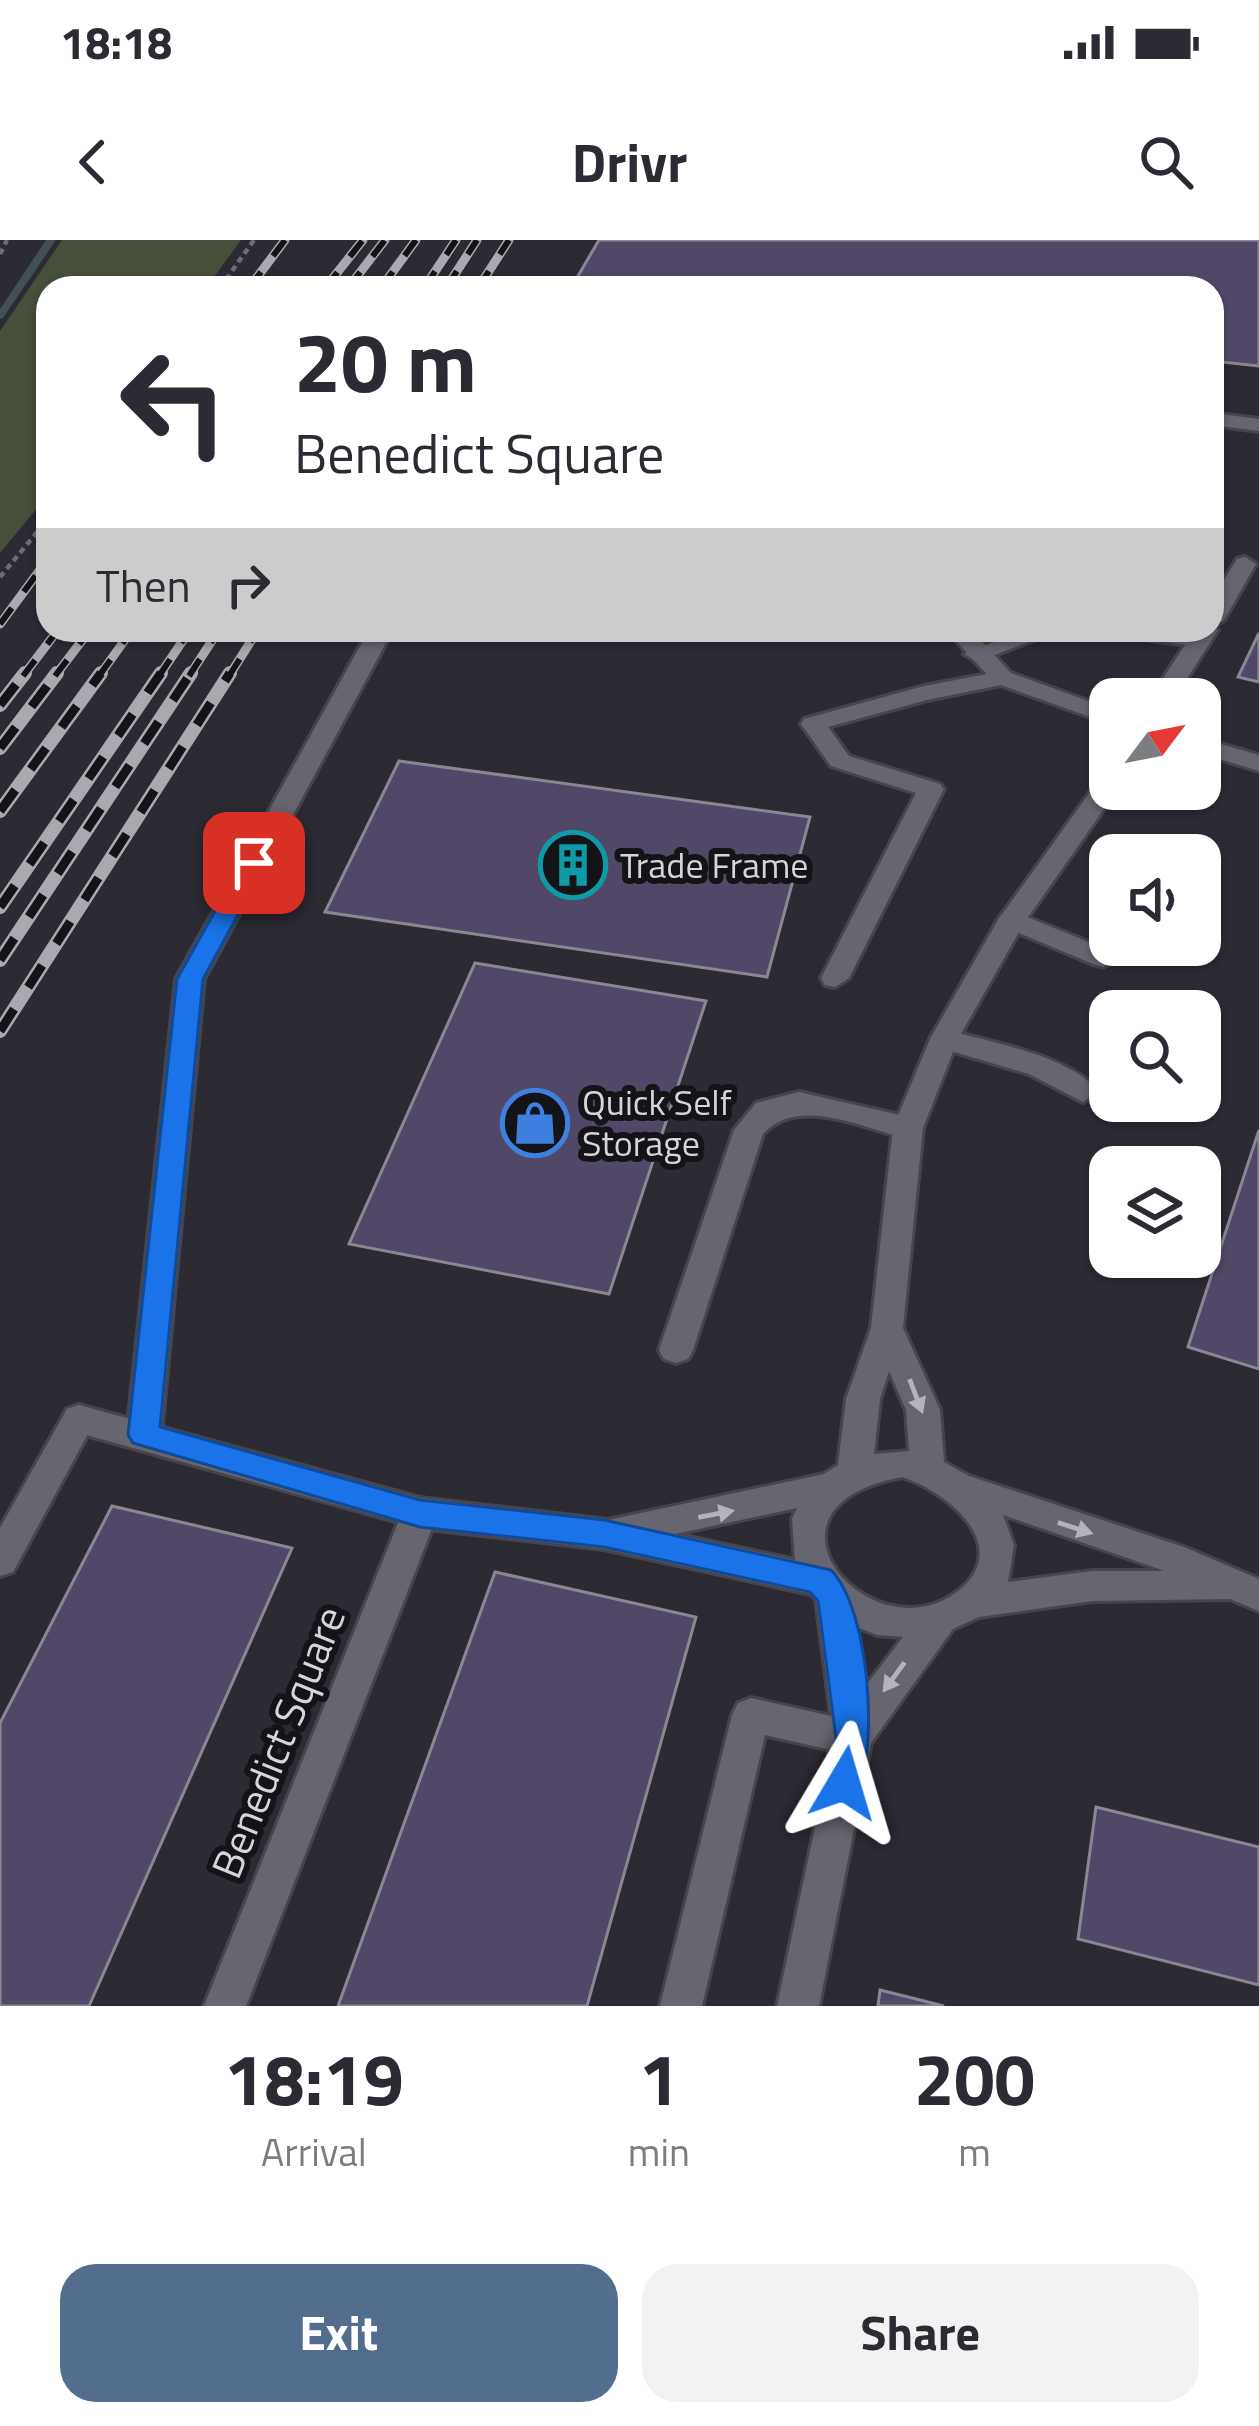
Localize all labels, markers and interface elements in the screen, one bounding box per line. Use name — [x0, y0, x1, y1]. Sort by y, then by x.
text: 18:18 — [60, 8, 172, 76]
text: Drivr — [572, 121, 687, 203]
icon: back — [60, 129, 126, 195]
icon: search — [1133, 129, 1199, 195]
text: 20 m — [294, 297, 477, 425]
icon: left — [96, 324, 252, 480]
text: Benedict Square — [294, 412, 664, 494]
text: Then — [96, 551, 191, 619]
icon: right — [215, 552, 281, 618]
north arrow — [1089, 678, 1221, 810]
map controls — [1089, 678, 1221, 1278]
pin — [203, 812, 305, 914]
icon: arrive — [221, 830, 287, 896]
building icon: Trade Frame — [538, 830, 608, 900]
button: sound — [1089, 834, 1221, 966]
place label: Trade Frame — [620, 837, 808, 892]
button: search — [1089, 990, 1221, 1122]
place label: Quick Self Storage — [582, 1074, 732, 1170]
shop icon: Quick Self Storage — [500, 1088, 570, 1158]
button: layers — [1089, 1146, 1221, 1278]
one-way arrow — [907, 1378, 926, 1414]
one-way arrow — [697, 1504, 735, 1523]
one-way arrow — [1057, 1520, 1094, 1539]
street label: Benedict Square — [193, 1596, 361, 1887]
one-way arrow — [883, 1661, 907, 1693]
position arrow — [781, 1720, 907, 1846]
text: 18:19 — [224, 2023, 404, 2133]
text: 1 — [639, 2023, 679, 2133]
text: 200 — [914, 2023, 1035, 2133]
text: Arrival — [261, 2122, 367, 2181]
text: min — [628, 2122, 690, 2181]
text: m — [958, 2122, 991, 2181]
button: Exit — [60, 2264, 618, 2402]
button: Share — [642, 2264, 1199, 2402]

